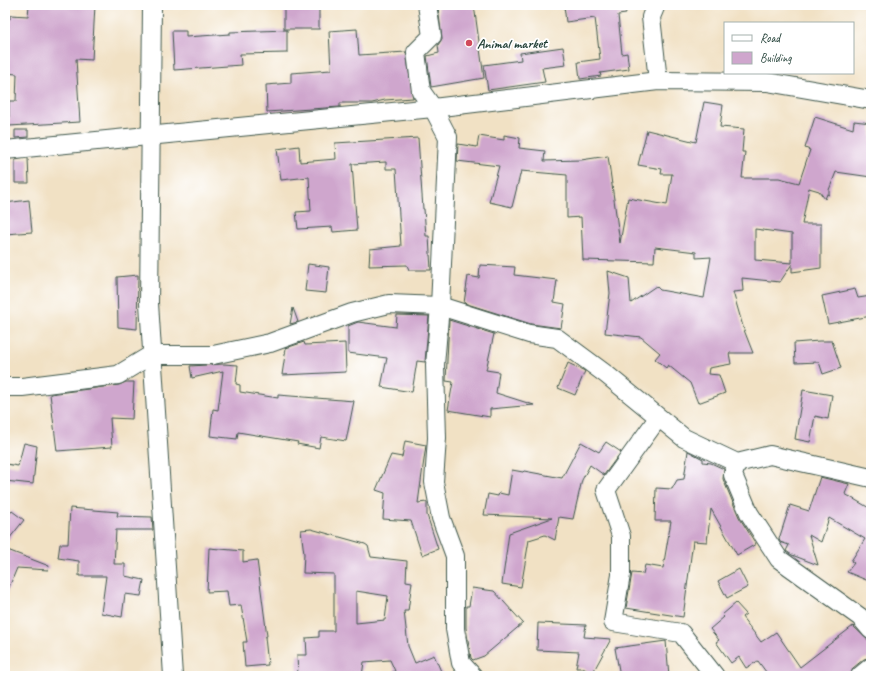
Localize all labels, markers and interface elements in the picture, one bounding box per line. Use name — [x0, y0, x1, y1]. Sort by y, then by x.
legend — [724, 22, 854, 74]
text: Road — [760, 30, 782, 46]
place label: Animal market — [477, 35, 548, 52]
marker: Animal market — [464, 38, 474, 48]
text: Building — [760, 50, 792, 66]

